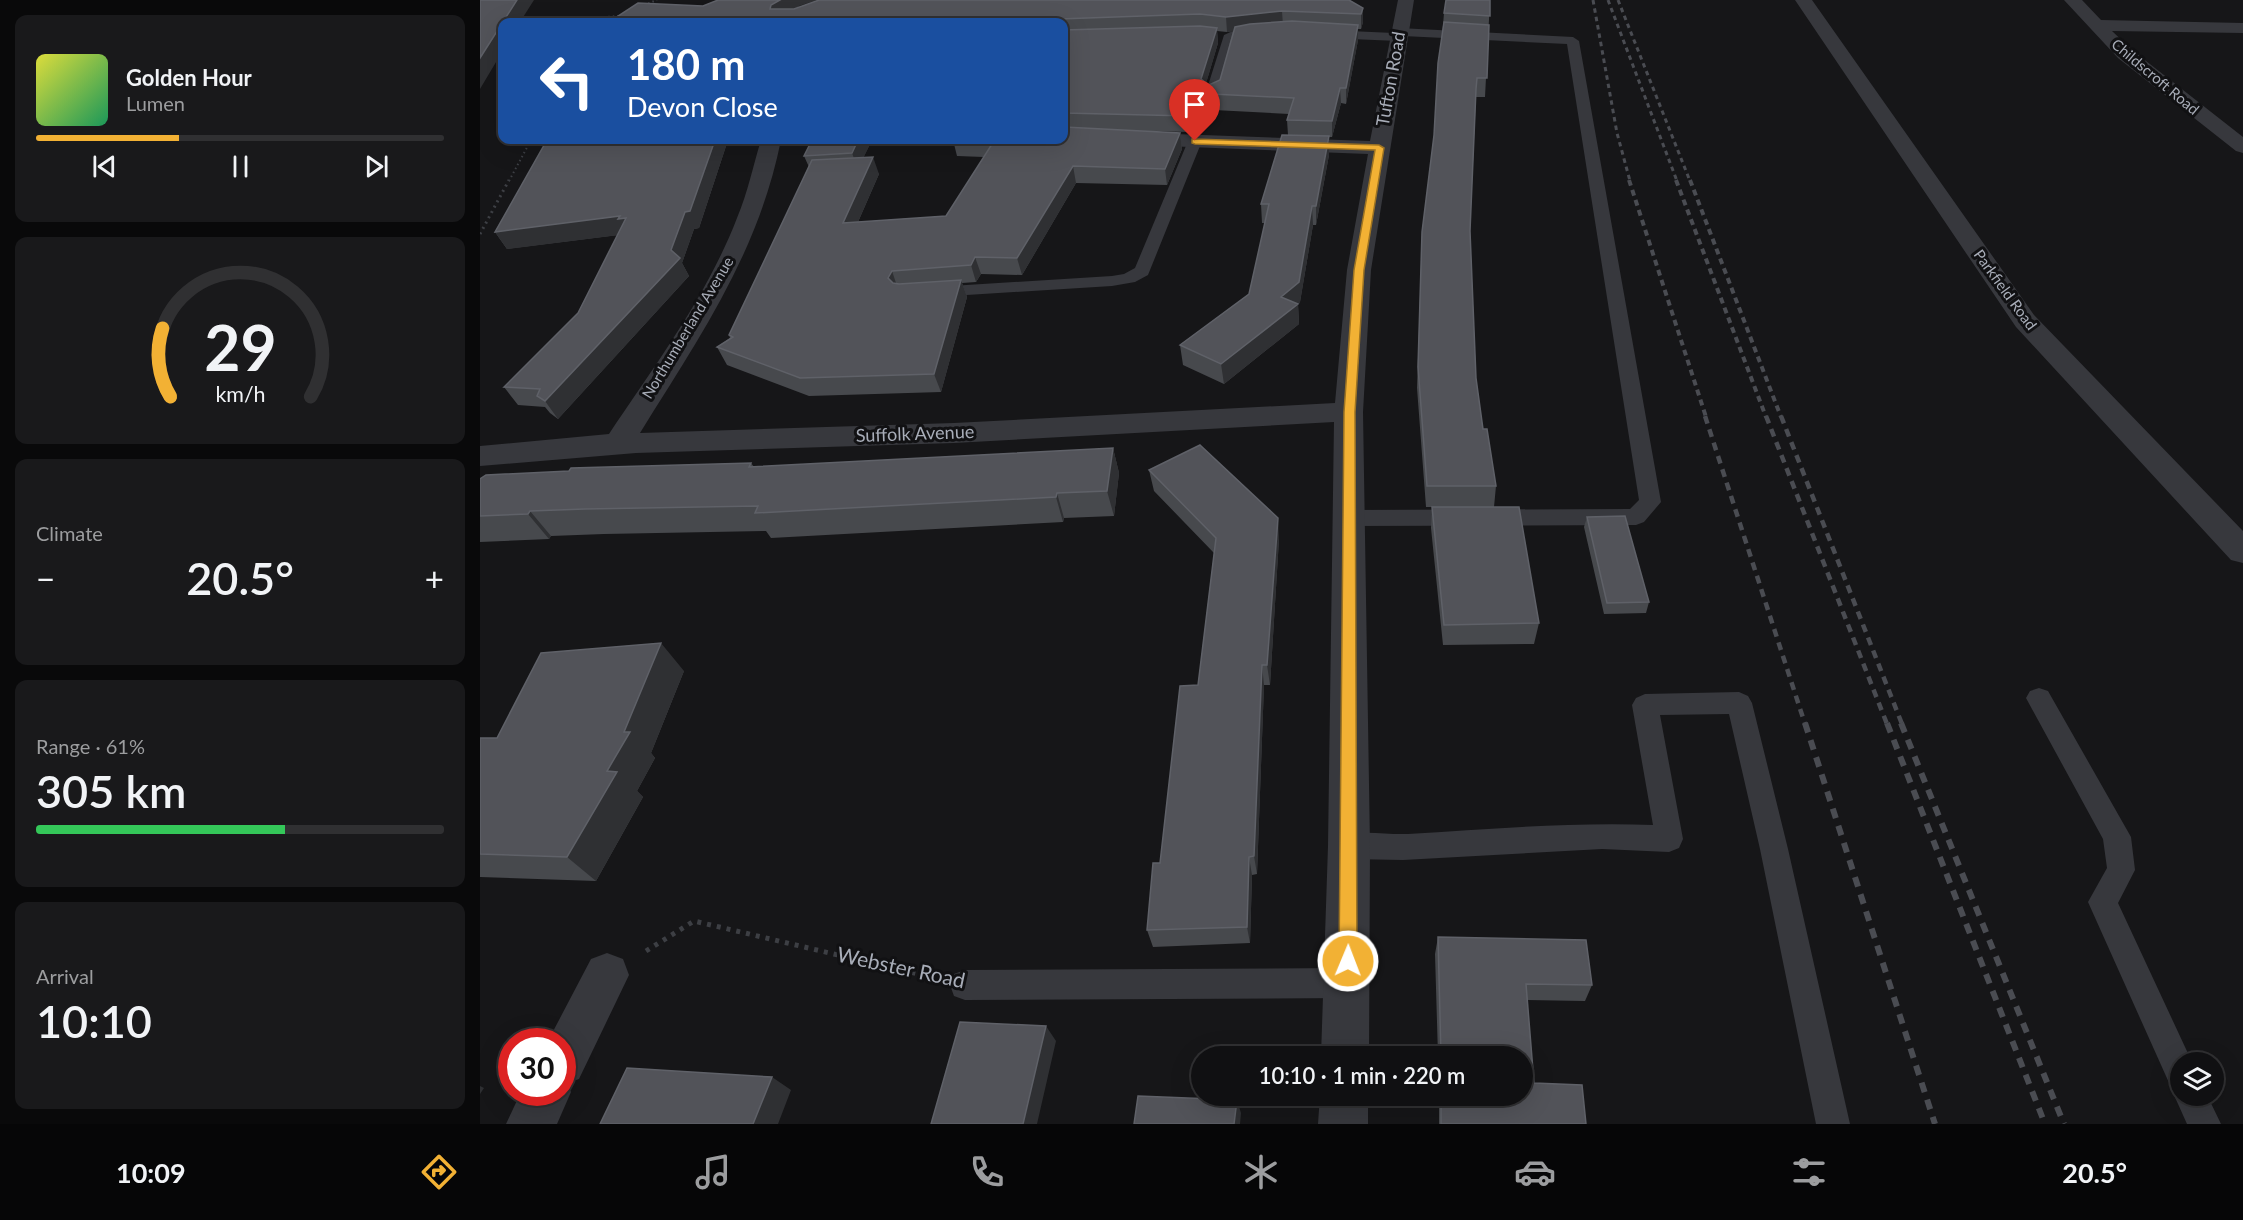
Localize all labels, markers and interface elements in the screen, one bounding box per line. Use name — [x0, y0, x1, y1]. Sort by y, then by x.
street label: Tufton Road — [1371, 30, 1409, 128]
street label: Childscroft Road — [2108, 34, 2203, 118]
text: 180 m — [627, 39, 745, 89]
icon: left — [528, 42, 606, 120]
text: Golden Hour — [126, 64, 252, 91]
pin — [1169, 79, 1220, 141]
icon: arrive — [1178, 88, 1211, 121]
text: Devon Close — [627, 90, 778, 123]
text: Lumen — [126, 91, 185, 115]
icon: previous — [88, 150, 121, 183]
icon: pause — [224, 150, 257, 183]
icon: next — [360, 150, 393, 183]
street label: Parkfield Road — [1971, 246, 2041, 333]
street label: Northumberland Avenue — [638, 253, 737, 402]
text: 29 — [204, 309, 276, 384]
text: km/h — [215, 382, 265, 408]
street label: Suffolk Avenue — [855, 420, 975, 446]
text: Climate — [36, 521, 103, 545]
text: 20.5° — [186, 551, 294, 605]
text: − — [36, 558, 55, 598]
text: + — [425, 558, 444, 598]
text: Range · 61% — [36, 734, 145, 758]
text: 305 km — [36, 764, 186, 818]
position arrow — [1316, 929, 1380, 993]
street label: Webster Road — [835, 941, 968, 992]
text: Arrival — [36, 964, 94, 988]
text: 10:10 — [36, 994, 152, 1048]
speed limit sign: 30 — [498, 1028, 576, 1106]
map controls — [2170, 1052, 2224, 1106]
button: layers — [2170, 1052, 2224, 1106]
text: 10:10 · 1 min · 220 m — [1259, 1062, 1465, 1089]
icon: directions — [418, 1151, 460, 1193]
icon: music — [692, 1151, 734, 1193]
icon: phone — [966, 1151, 1008, 1193]
icon: climate — [1240, 1151, 1282, 1193]
icon: car — [1514, 1151, 1556, 1193]
icon: filters — [1788, 1151, 1830, 1193]
text: 10:09 — [116, 1156, 186, 1189]
text: 20.5° — [2062, 1156, 2127, 1189]

